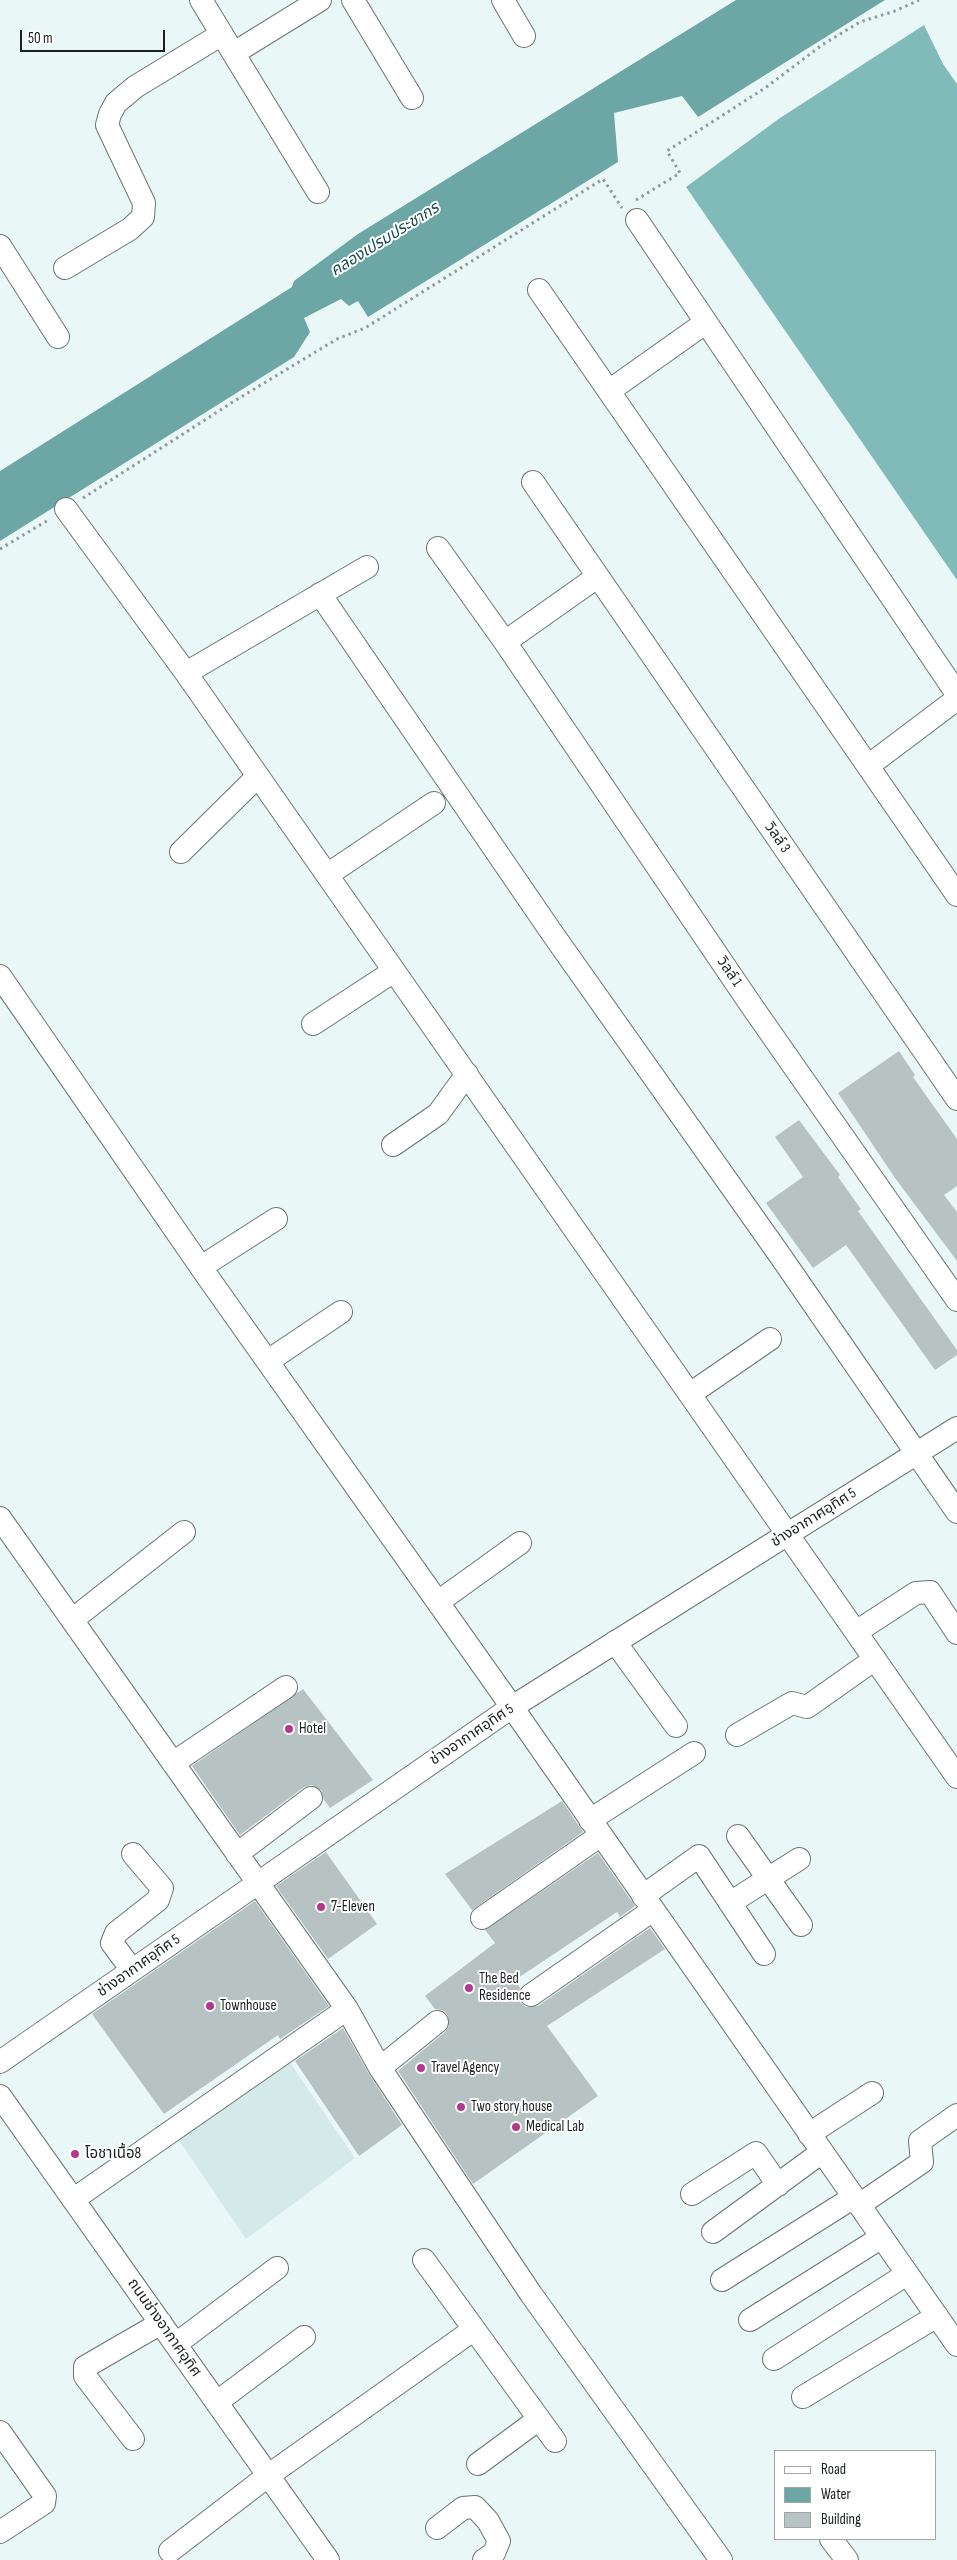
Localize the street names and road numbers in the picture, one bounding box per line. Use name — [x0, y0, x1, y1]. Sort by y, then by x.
street label: วิลล์ 3 — [760, 819, 794, 857]
street label: วิลล์ 1 — [713, 954, 745, 990]
street label: ช่างอากาศอุทิศ 5 — [768, 1485, 860, 1551]
street label: ช่างอากาศอุทิศ 5 — [427, 1700, 517, 1770]
street label: ช่างอากาศอุทิศ 5 — [94, 1931, 184, 2001]
street label: ถนนช่างอากาศอุทิศ — [123, 2275, 205, 2381]

